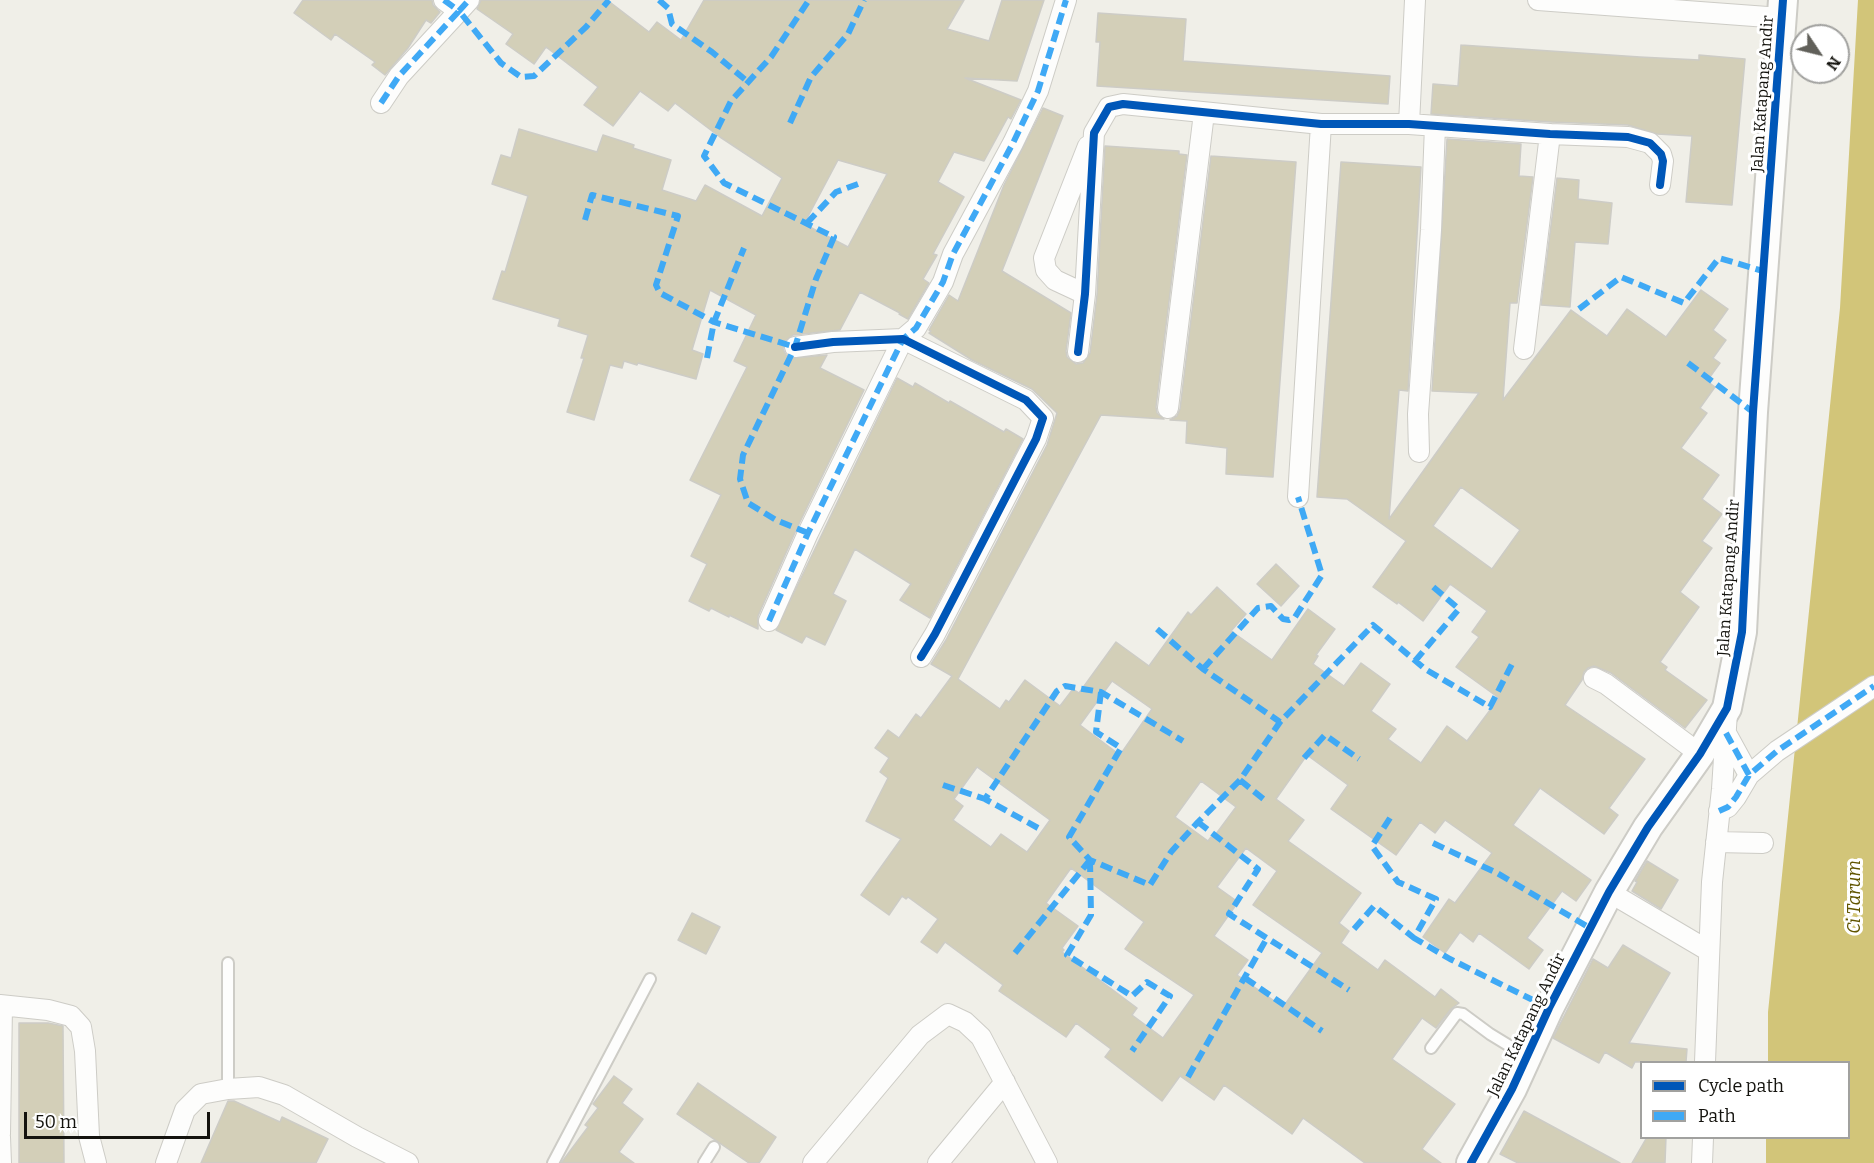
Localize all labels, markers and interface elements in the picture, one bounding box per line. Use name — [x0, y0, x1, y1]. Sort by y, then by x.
street label: Jalan Katapang Andir — [1748, 15, 1778, 173]
north arrow — [1790, 24, 1850, 84]
text: N — [1822, 53, 1845, 74]
street label: Jalan Katapang Andir — [1714, 499, 1744, 657]
water label: Ci Tarum — [1844, 860, 1866, 934]
street label: Jalan Katapang Andir — [1484, 950, 1570, 1100]
legend — [1640, 1061, 1850, 1139]
text: Cycle path — [1698, 1075, 1784, 1097]
scale bar — [27, 1100, 213, 1138]
text: Path — [1698, 1105, 1736, 1127]
text: 50 m — [35, 1111, 77, 1133]

